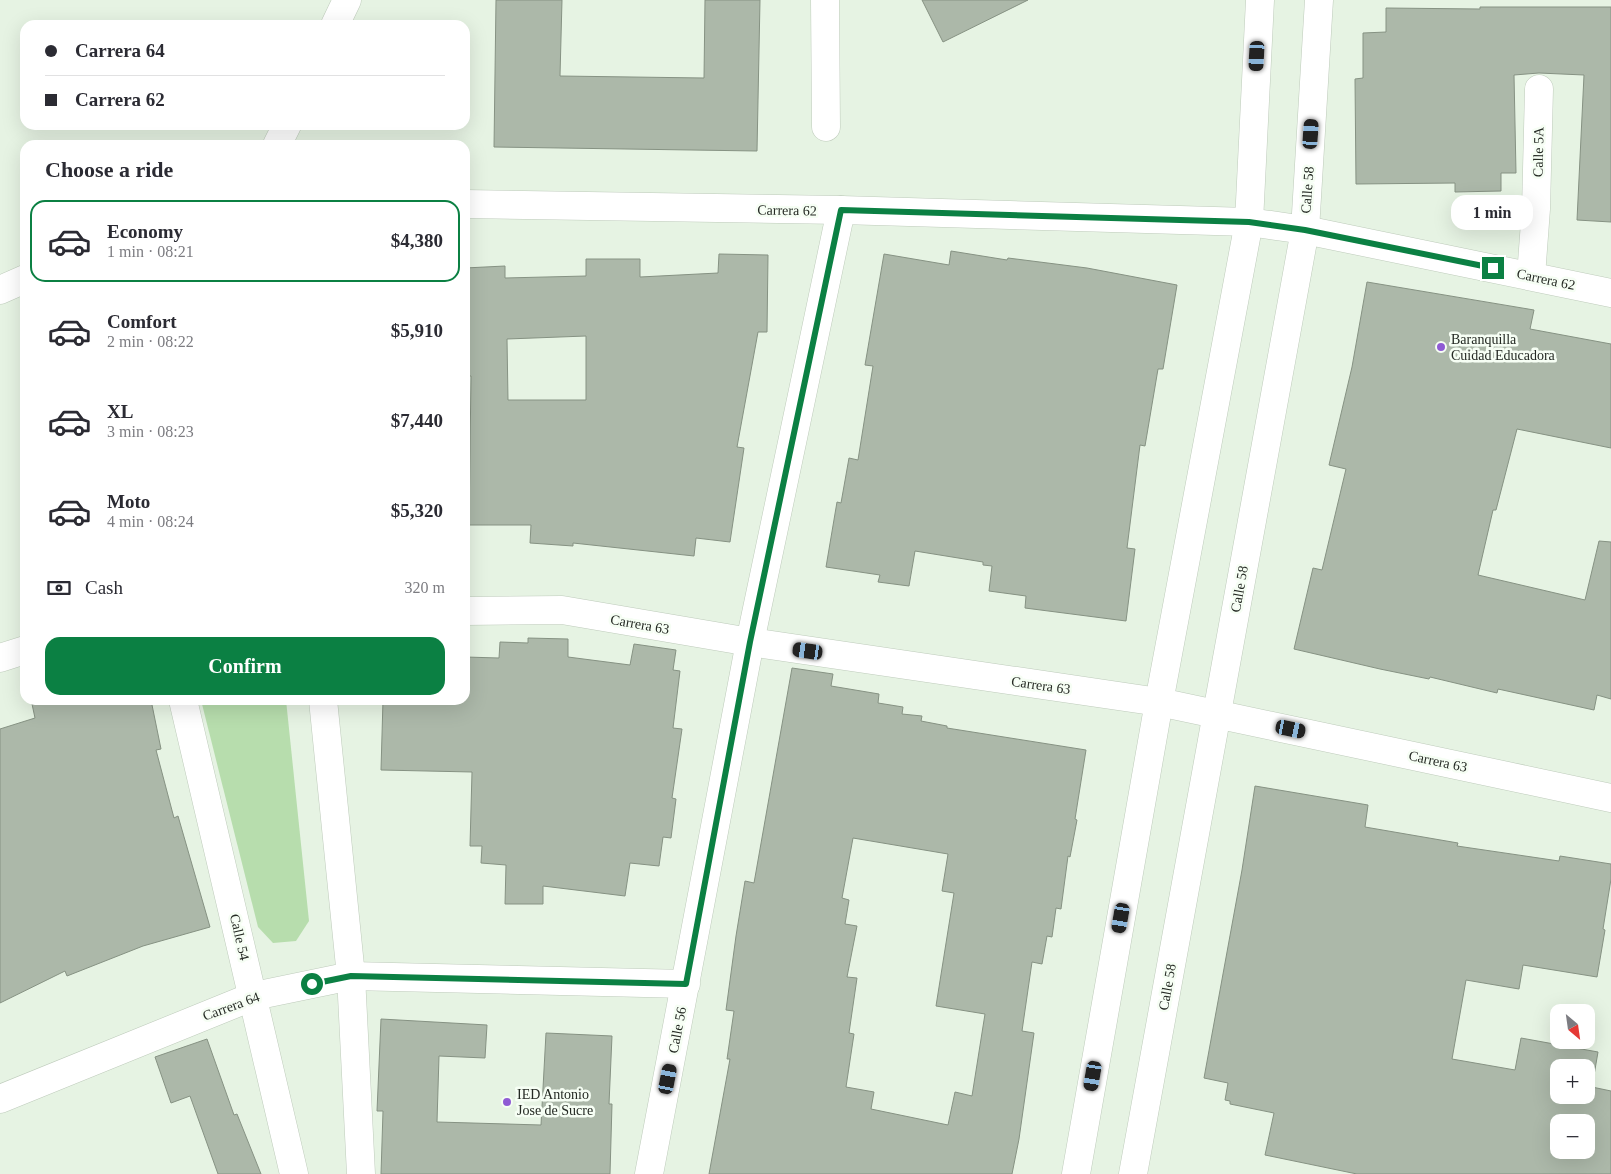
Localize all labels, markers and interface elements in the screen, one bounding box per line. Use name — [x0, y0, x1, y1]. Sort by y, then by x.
text: Carrera 64 — [75, 40, 165, 61]
car — [1248, 41, 1265, 71]
text: Carrera 62 — [75, 89, 165, 110]
car — [1302, 119, 1319, 149]
street label: Calle 5A — [1531, 126, 1546, 177]
text: Choose a ride — [45, 157, 173, 182]
street label: Calle 58 — [1298, 166, 1317, 214]
callout: 1 min — [1452, 196, 1534, 230]
street label: Carrera 62 — [757, 202, 817, 219]
text: 1 min — [1473, 204, 1511, 221]
icon: car — [47, 219, 92, 264]
text: Economy — [107, 221, 183, 242]
text: $4,380 — [391, 230, 443, 251]
text: 1 min · 08:21 — [107, 243, 194, 260]
route end — [1482, 257, 1504, 279]
street label: Carrera 62 — [1515, 266, 1577, 293]
icon: car — [47, 309, 92, 354]
text: Comfort — [107, 311, 177, 332]
text: $5,910 — [391, 320, 443, 341]
place label: Baranquilla Cuidad Educadora — [1451, 332, 1556, 363]
text: 2 min · 08:22 — [107, 333, 194, 350]
marker: Baranquilla Cuidad Educadora — [1435, 341, 1447, 353]
icon: car — [47, 399, 92, 444]
text: XL — [107, 401, 133, 422]
text: $7,440 — [391, 410, 443, 431]
text: 3 min · 08:23 — [107, 423, 194, 440]
icon: car — [47, 489, 92, 534]
text: Moto — [107, 491, 150, 512]
text: $5,320 — [391, 500, 443, 521]
text: 4 min · 08:24 — [107, 513, 194, 530]
street label: Calle 58 — [1228, 565, 1251, 614]
icon: cash — [45, 574, 73, 602]
text: Cash — [85, 577, 123, 598]
text: 320 m — [405, 579, 445, 596]
street label: Carrera 63 — [609, 612, 670, 637]
button: Confirm — [45, 637, 445, 695]
car — [792, 641, 823, 661]
street label: Carrera 63 — [1010, 674, 1071, 697]
car — [1274, 719, 1307, 739]
street label: Carrera 63 — [1407, 748, 1469, 775]
car — [1111, 902, 1130, 934]
street label: Calle 54 — [227, 913, 252, 962]
street label: Calle 58 — [1156, 963, 1179, 1012]
route start — [301, 973, 323, 995]
street label: Carrera 64 — [201, 989, 262, 1024]
north arrow — [1550, 1004, 1595, 1049]
map controls — [1550, 1004, 1595, 1159]
street label: Calle 56 — [666, 1006, 689, 1055]
button: + — [1550, 1059, 1595, 1104]
car — [1083, 1060, 1102, 1092]
car — [657, 1063, 678, 1095]
place label: IED Antonio Jose de Sucre — [517, 1087, 593, 1118]
marker: IED Antonio Jose de Sucre — [501, 1096, 513, 1108]
button: − — [1550, 1114, 1595, 1159]

